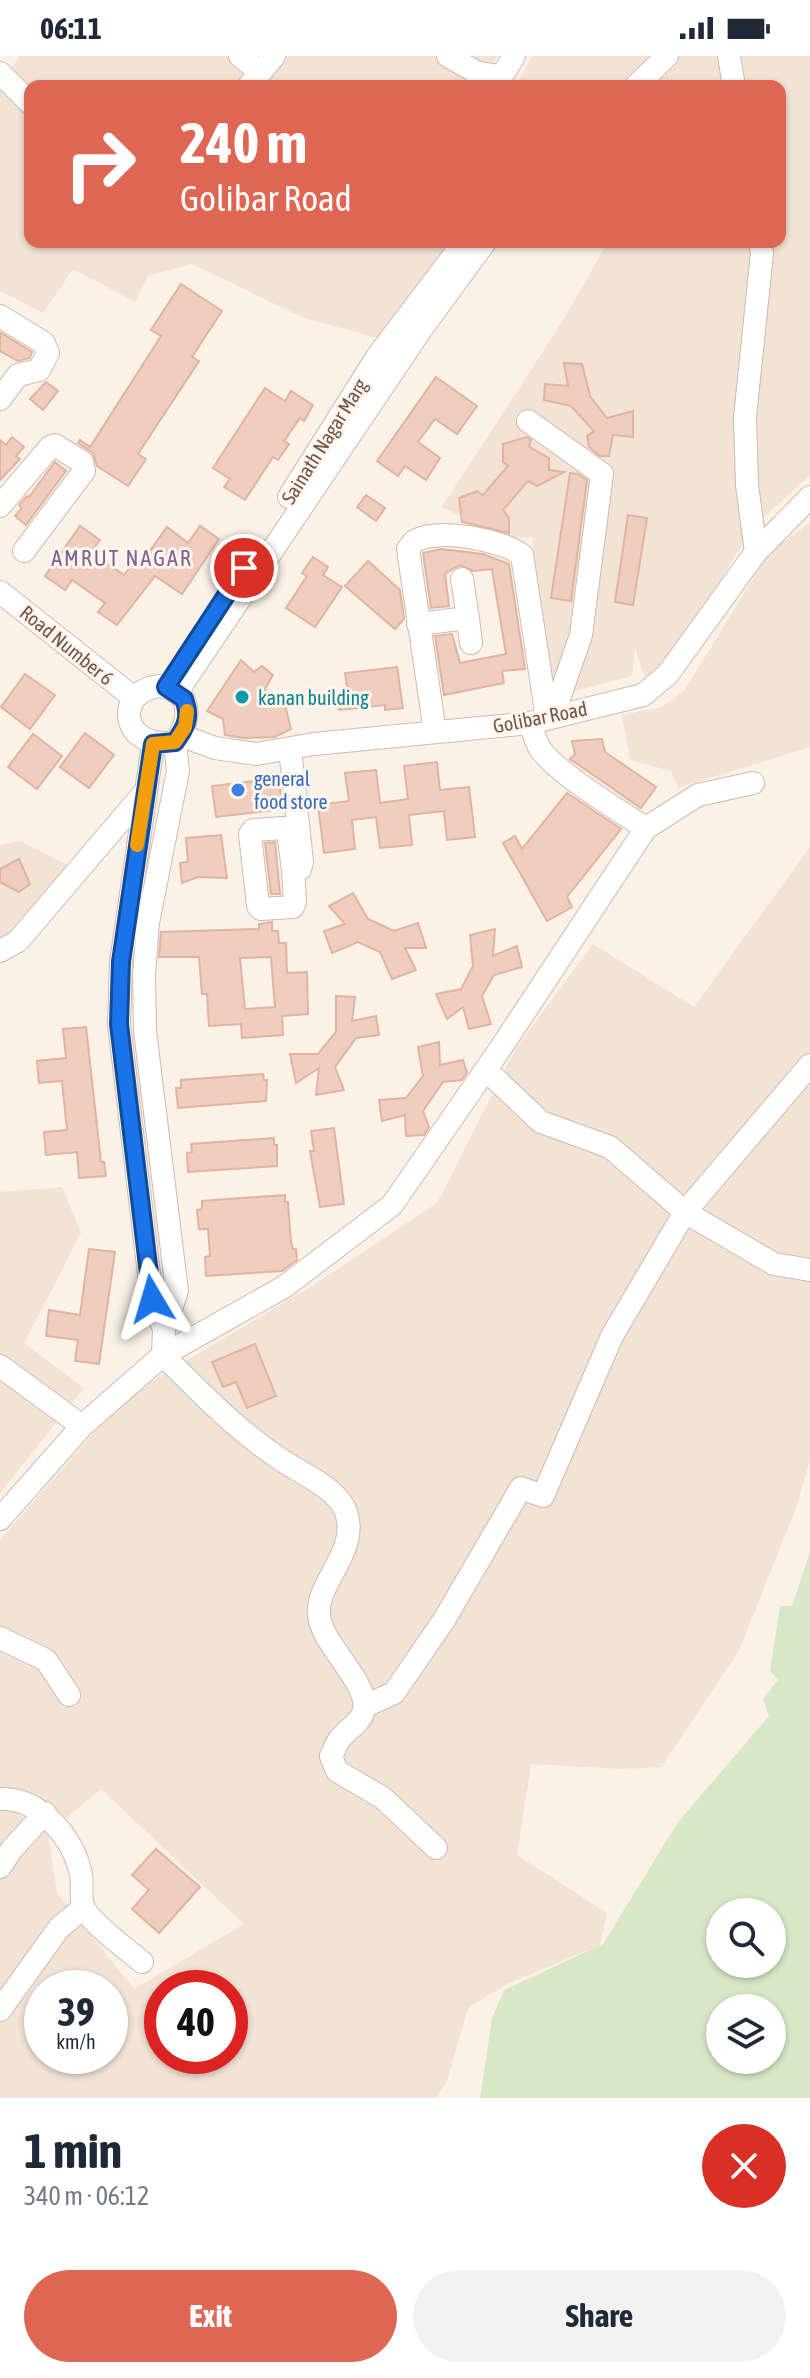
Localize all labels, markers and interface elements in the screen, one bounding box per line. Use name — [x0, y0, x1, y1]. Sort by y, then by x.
text: 06:11 — [40, 11, 102, 45]
text: 240 m — [180, 111, 307, 175]
icon: right — [48, 112, 152, 216]
text: Golibar Road — [180, 177, 352, 219]
street label: Sainath Nagar Marg — [276, 374, 372, 508]
pin — [210, 534, 278, 602]
district label: AMRUT NAGAR — [51, 545, 193, 571]
icon: arrive — [222, 546, 266, 590]
street label: Road Number 6 — [16, 600, 118, 690]
place label: kanan building — [258, 686, 369, 709]
marker: kanan building — [233, 688, 251, 706]
street label: Golibar Road — [491, 697, 589, 737]
place label: general food store — [254, 767, 328, 813]
marker: general food store — [229, 781, 247, 799]
position arrow — [110, 1257, 194, 1341]
map controls — [706, 1898, 786, 2074]
button: search — [706, 1898, 786, 1978]
speed limit sign: 40 — [144, 1970, 248, 2074]
text: 39 — [57, 1989, 95, 2034]
button: layers — [706, 1994, 786, 2074]
text: km/h — [56, 2030, 96, 2053]
text: 1 min — [24, 2123, 122, 2178]
button: close — [702, 2124, 786, 2208]
text: 340 m · 06:12 — [24, 2181, 149, 2211]
button: Exit — [24, 2270, 397, 2362]
button: Share — [413, 2270, 786, 2362]

